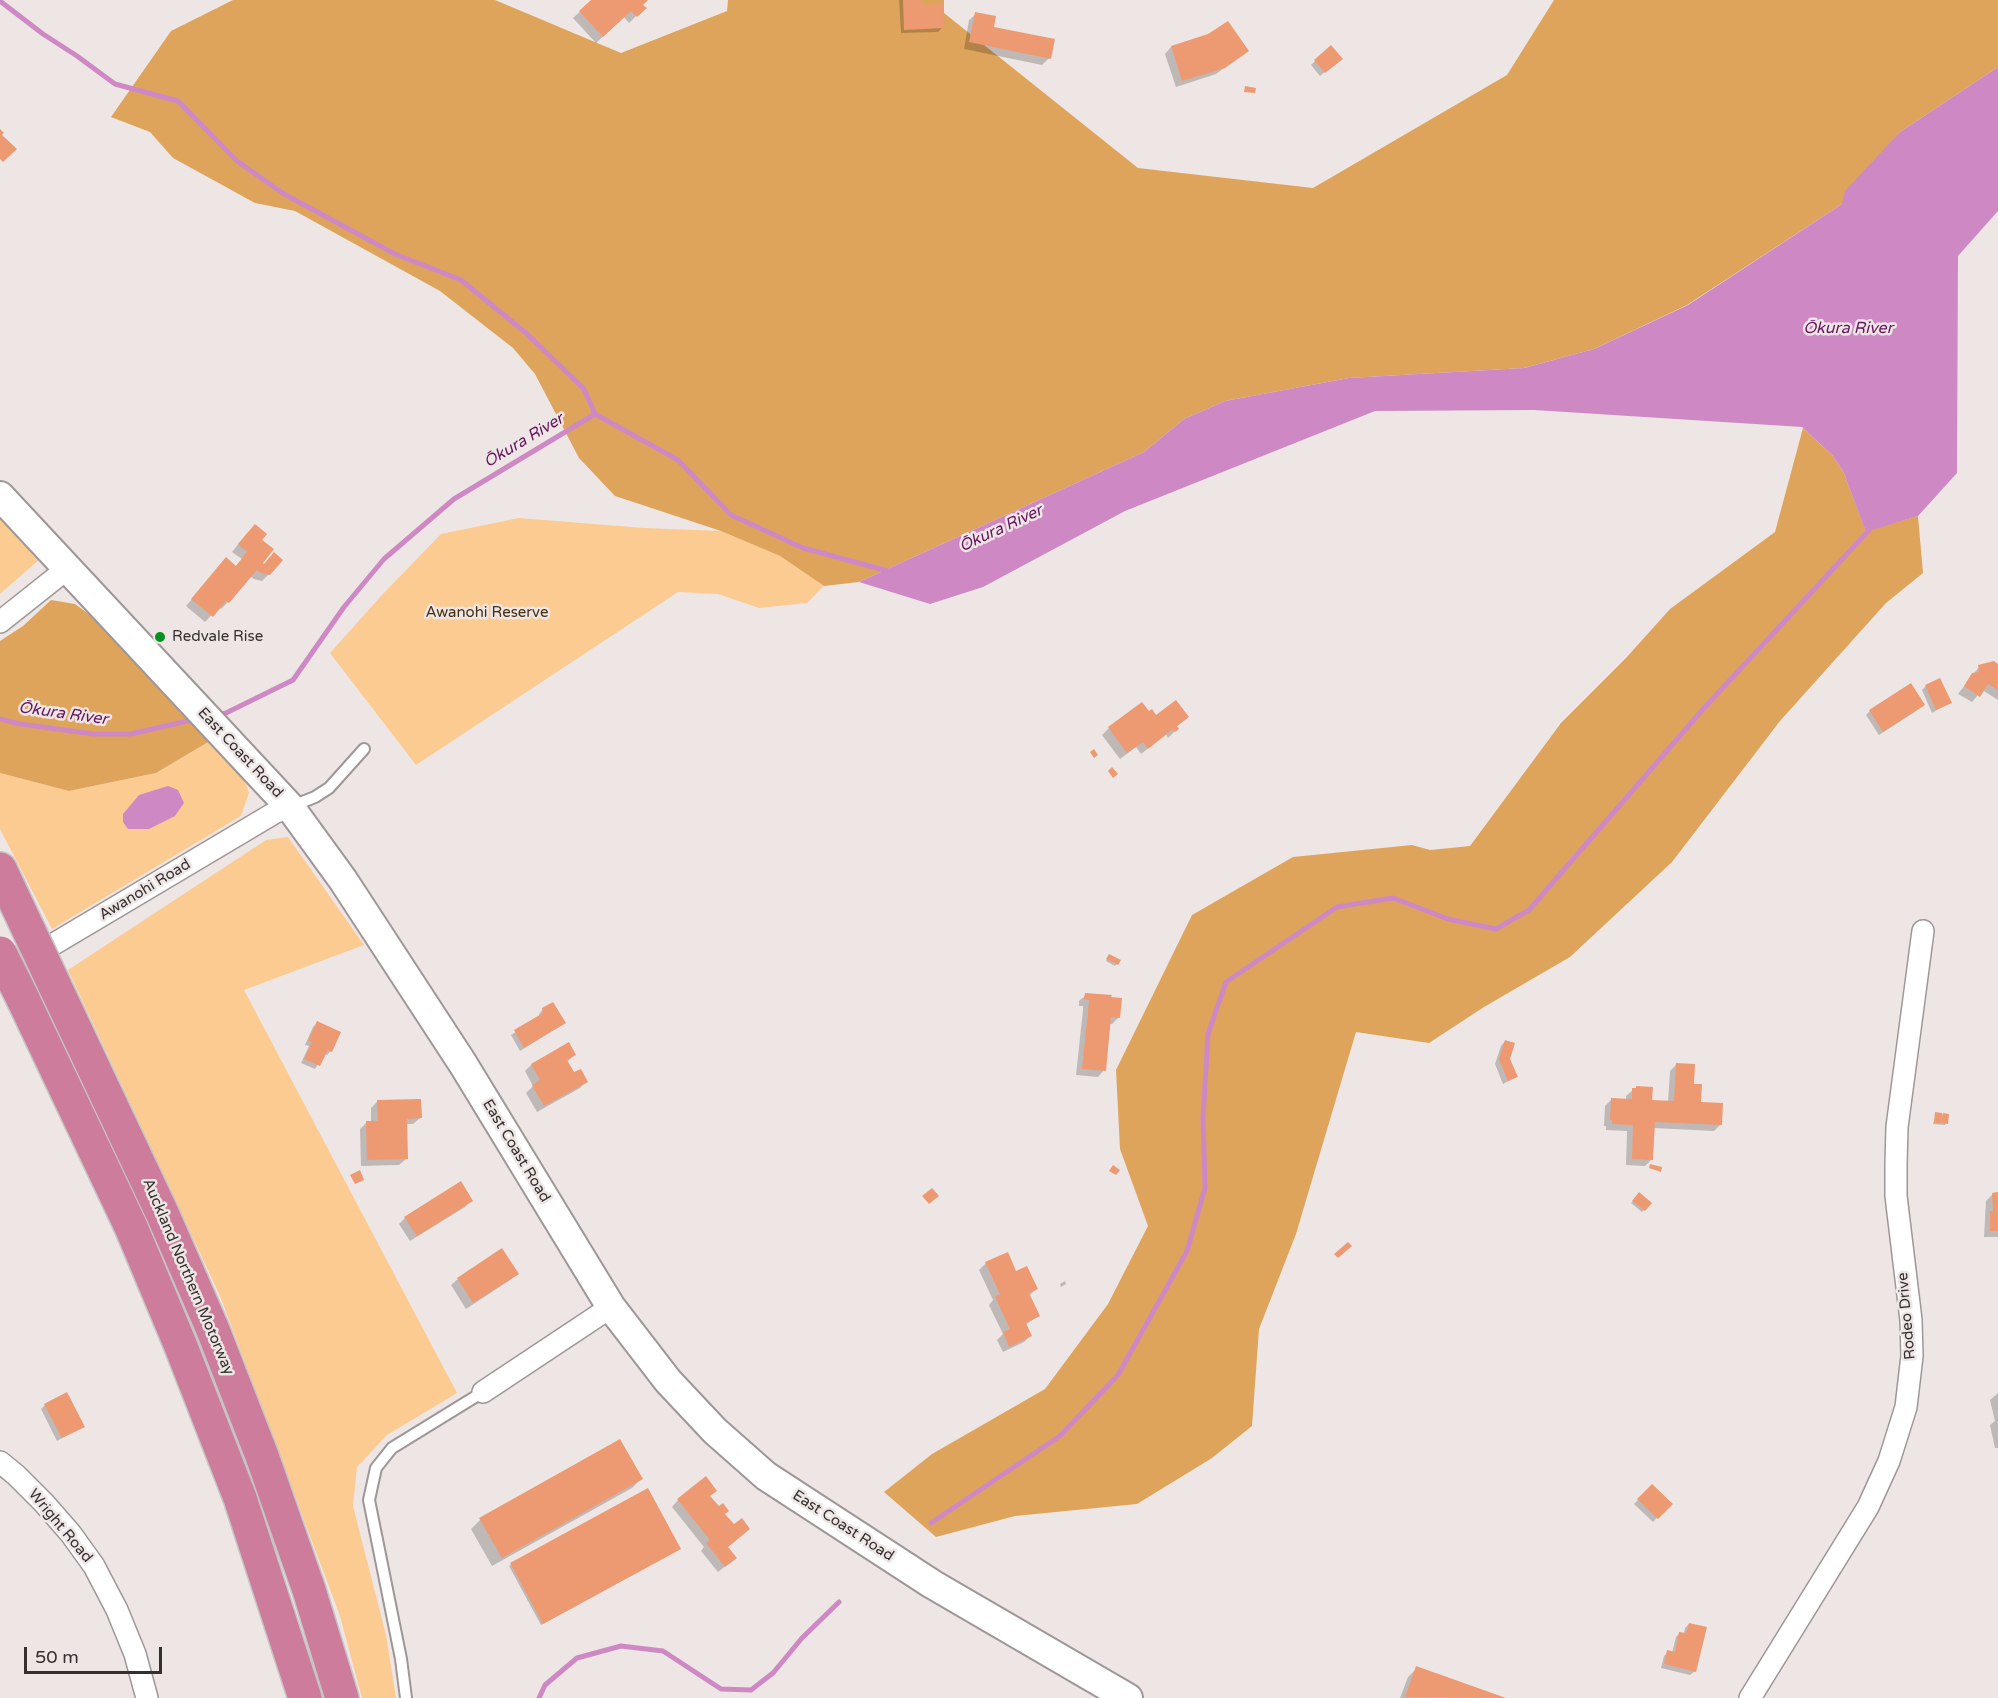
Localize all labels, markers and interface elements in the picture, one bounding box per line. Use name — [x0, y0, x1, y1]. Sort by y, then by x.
water label: Ōkura River — [1803, 319, 1893, 339]
water label: Ōkura River — [481, 410, 567, 472]
water label: Ōkura River — [956, 501, 1046, 557]
park label: Awanohi Reserve — [426, 604, 548, 622]
place label: Redvale Rise — [172, 628, 263, 646]
marker: Redvale Rise — [153, 630, 167, 644]
water label: Ōkura River — [17, 698, 109, 730]
street label: East Coast Road — [194, 704, 286, 802]
street label: Awanohi Road — [96, 856, 194, 924]
street label: East Coast Road — [478, 1096, 554, 1206]
street label: Auckland Northern Motorway — [138, 1176, 238, 1378]
street label: Rodeo Drive — [1894, 1272, 1920, 1360]
street label: Wright Road — [24, 1486, 96, 1566]
street label: East Coast Road — [789, 1487, 897, 1565]
scale bar — [27, 1635, 165, 1673]
text: 50 m — [35, 1646, 79, 1668]

